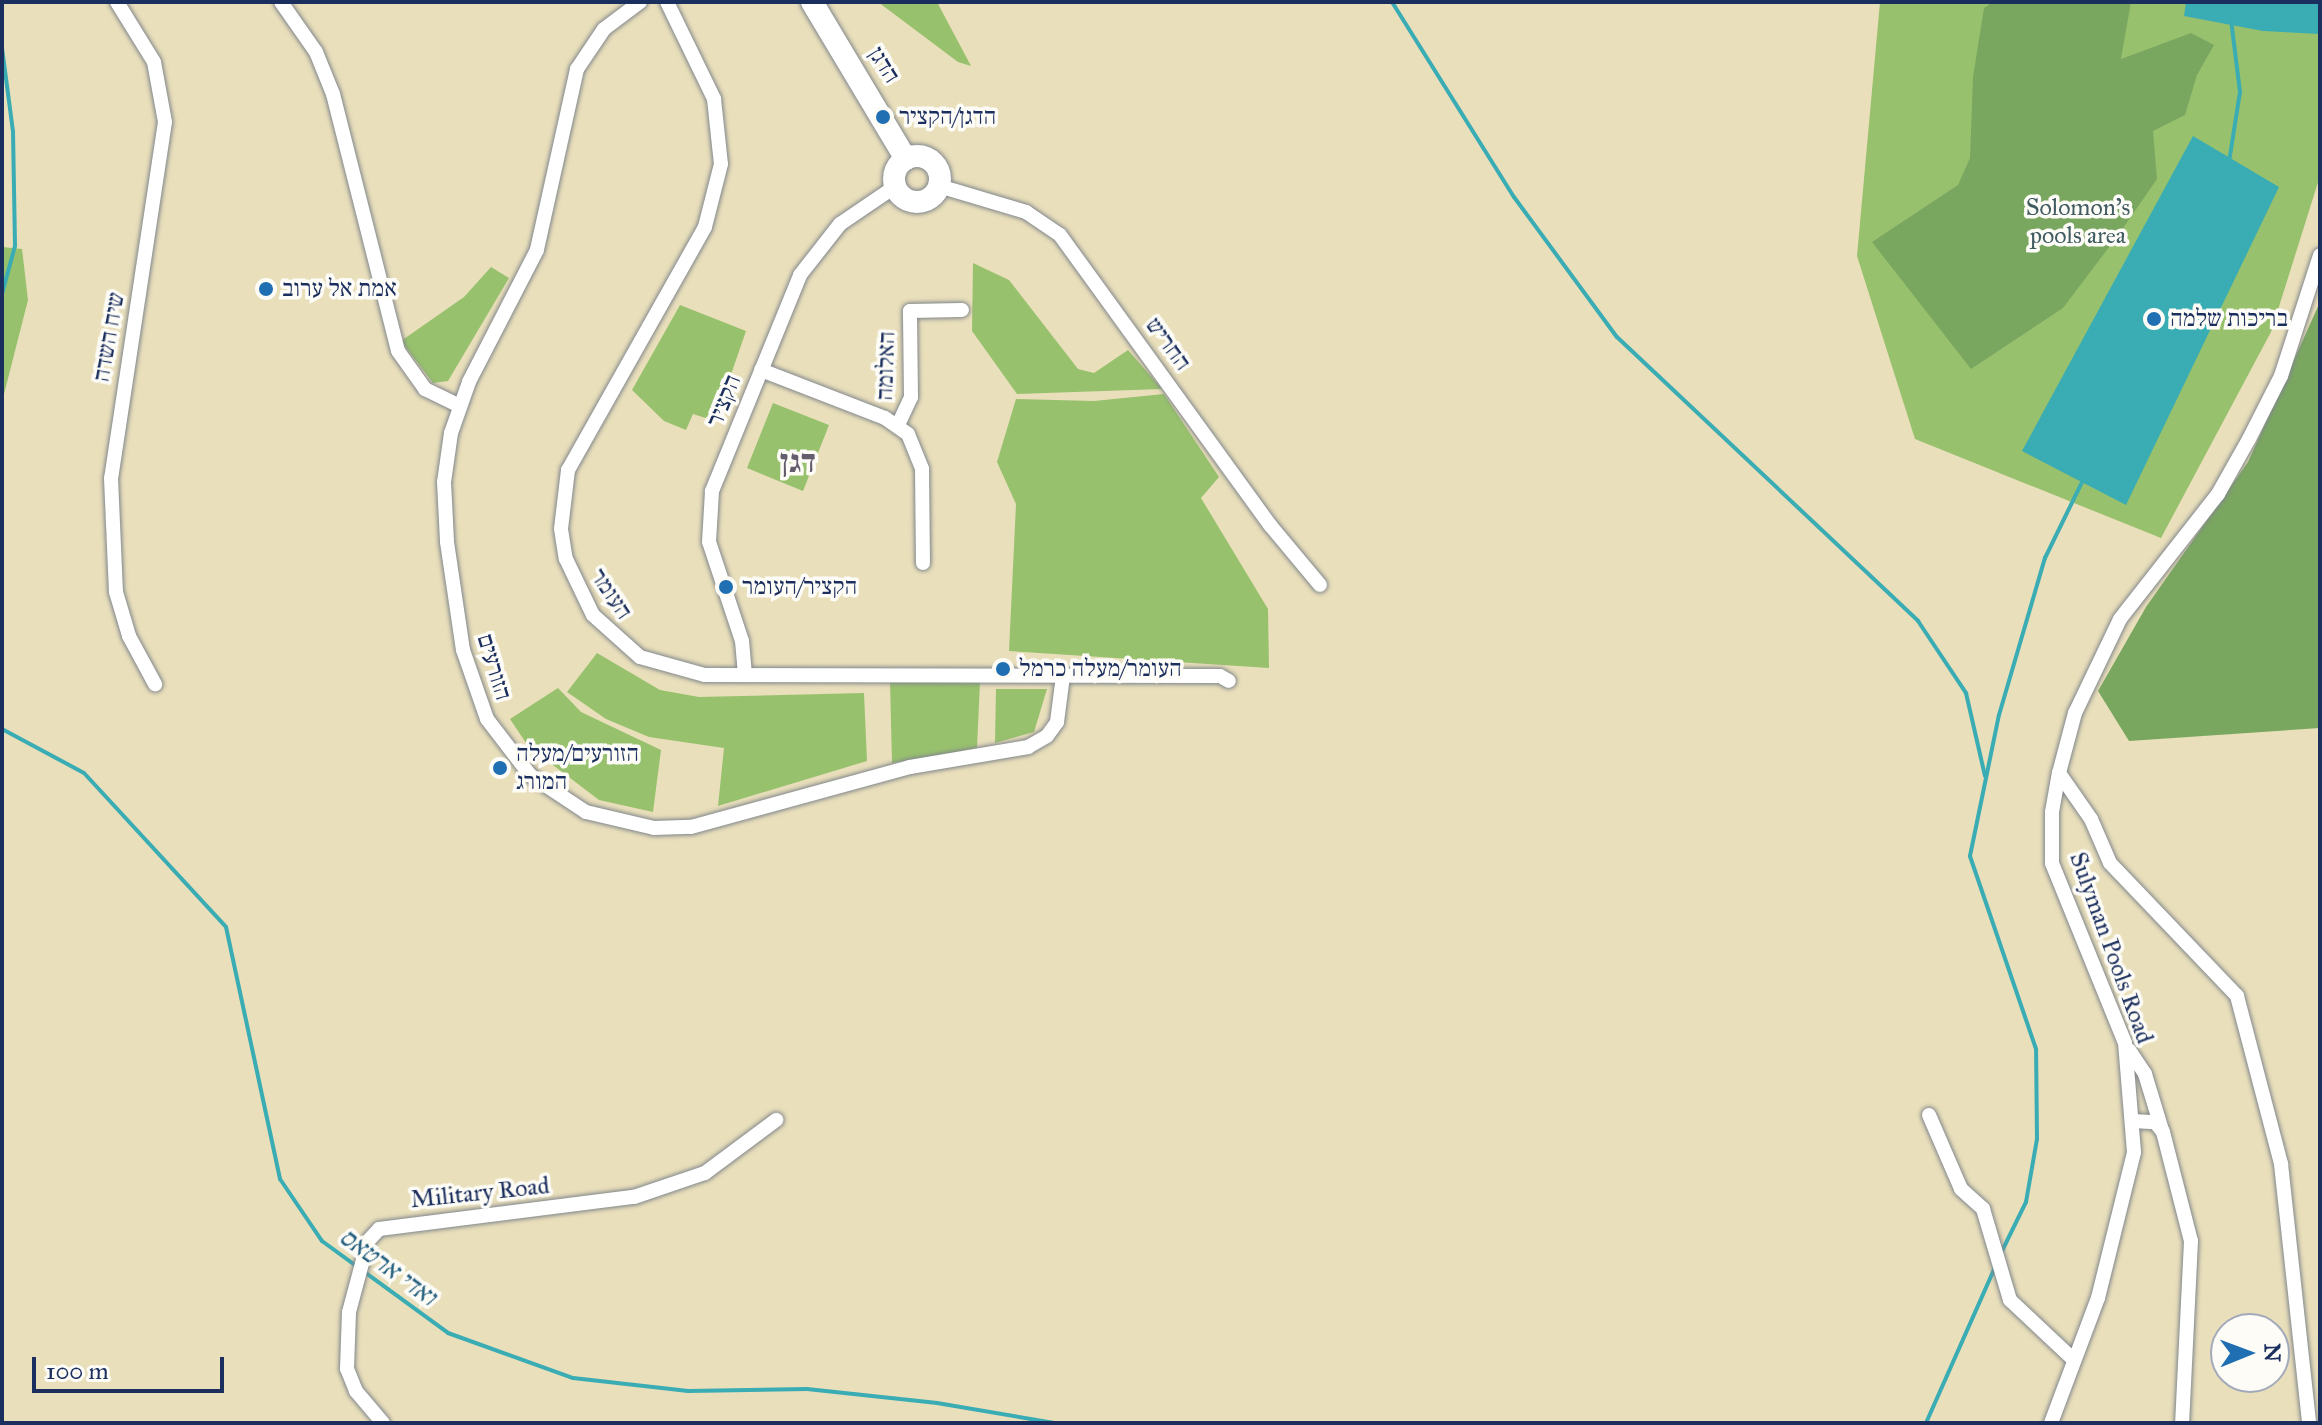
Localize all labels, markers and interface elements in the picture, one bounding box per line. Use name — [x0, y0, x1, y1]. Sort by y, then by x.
street label: הדגן — [862, 42, 906, 88]
place label: הדגן/הקציר — [899, 103, 996, 131]
marker: הדגן/הקציר — [874, 108, 892, 126]
park label: Solomon's pools area — [2026, 194, 2130, 250]
place label: אמת אל ערוב — [282, 275, 397, 303]
marker: אמת אל ערוב — [257, 280, 275, 298]
street label: שיח השדה — [87, 290, 131, 384]
place label: בריכות שלמה — [2170, 305, 2288, 333]
marker: בריכות שלמה — [2145, 310, 2163, 328]
street label: החריש — [1139, 312, 1197, 376]
street label: האלומה — [870, 331, 902, 401]
street label: הקציר — [701, 371, 747, 431]
district label: דגן — [780, 443, 816, 481]
street label: העומר — [584, 563, 638, 625]
place label: הקציר/העומר — [742, 573, 857, 601]
marker: הקציר/העומר — [717, 578, 735, 596]
street label: הזורעים — [470, 630, 518, 704]
place label: העומר/מעלה כרמל — [1019, 655, 1182, 683]
marker: העומר/מעלה כרמל — [994, 660, 1012, 678]
place label: הזורעים/מעלה המורג — [516, 740, 639, 796]
marker: הזורעים/מעלה המורג — [491, 759, 509, 777]
street label: Sulyman Pools Road — [2063, 848, 2159, 1048]
street label: Military Road — [409, 1171, 551, 1215]
water label: ואדי ארטאס — [333, 1221, 443, 1313]
north arrow — [2210, 1313, 2290, 1393]
scale bar — [36, 1341, 228, 1391]
text: N — [2259, 1343, 2286, 1362]
text: 100 m — [46, 1356, 109, 1386]

